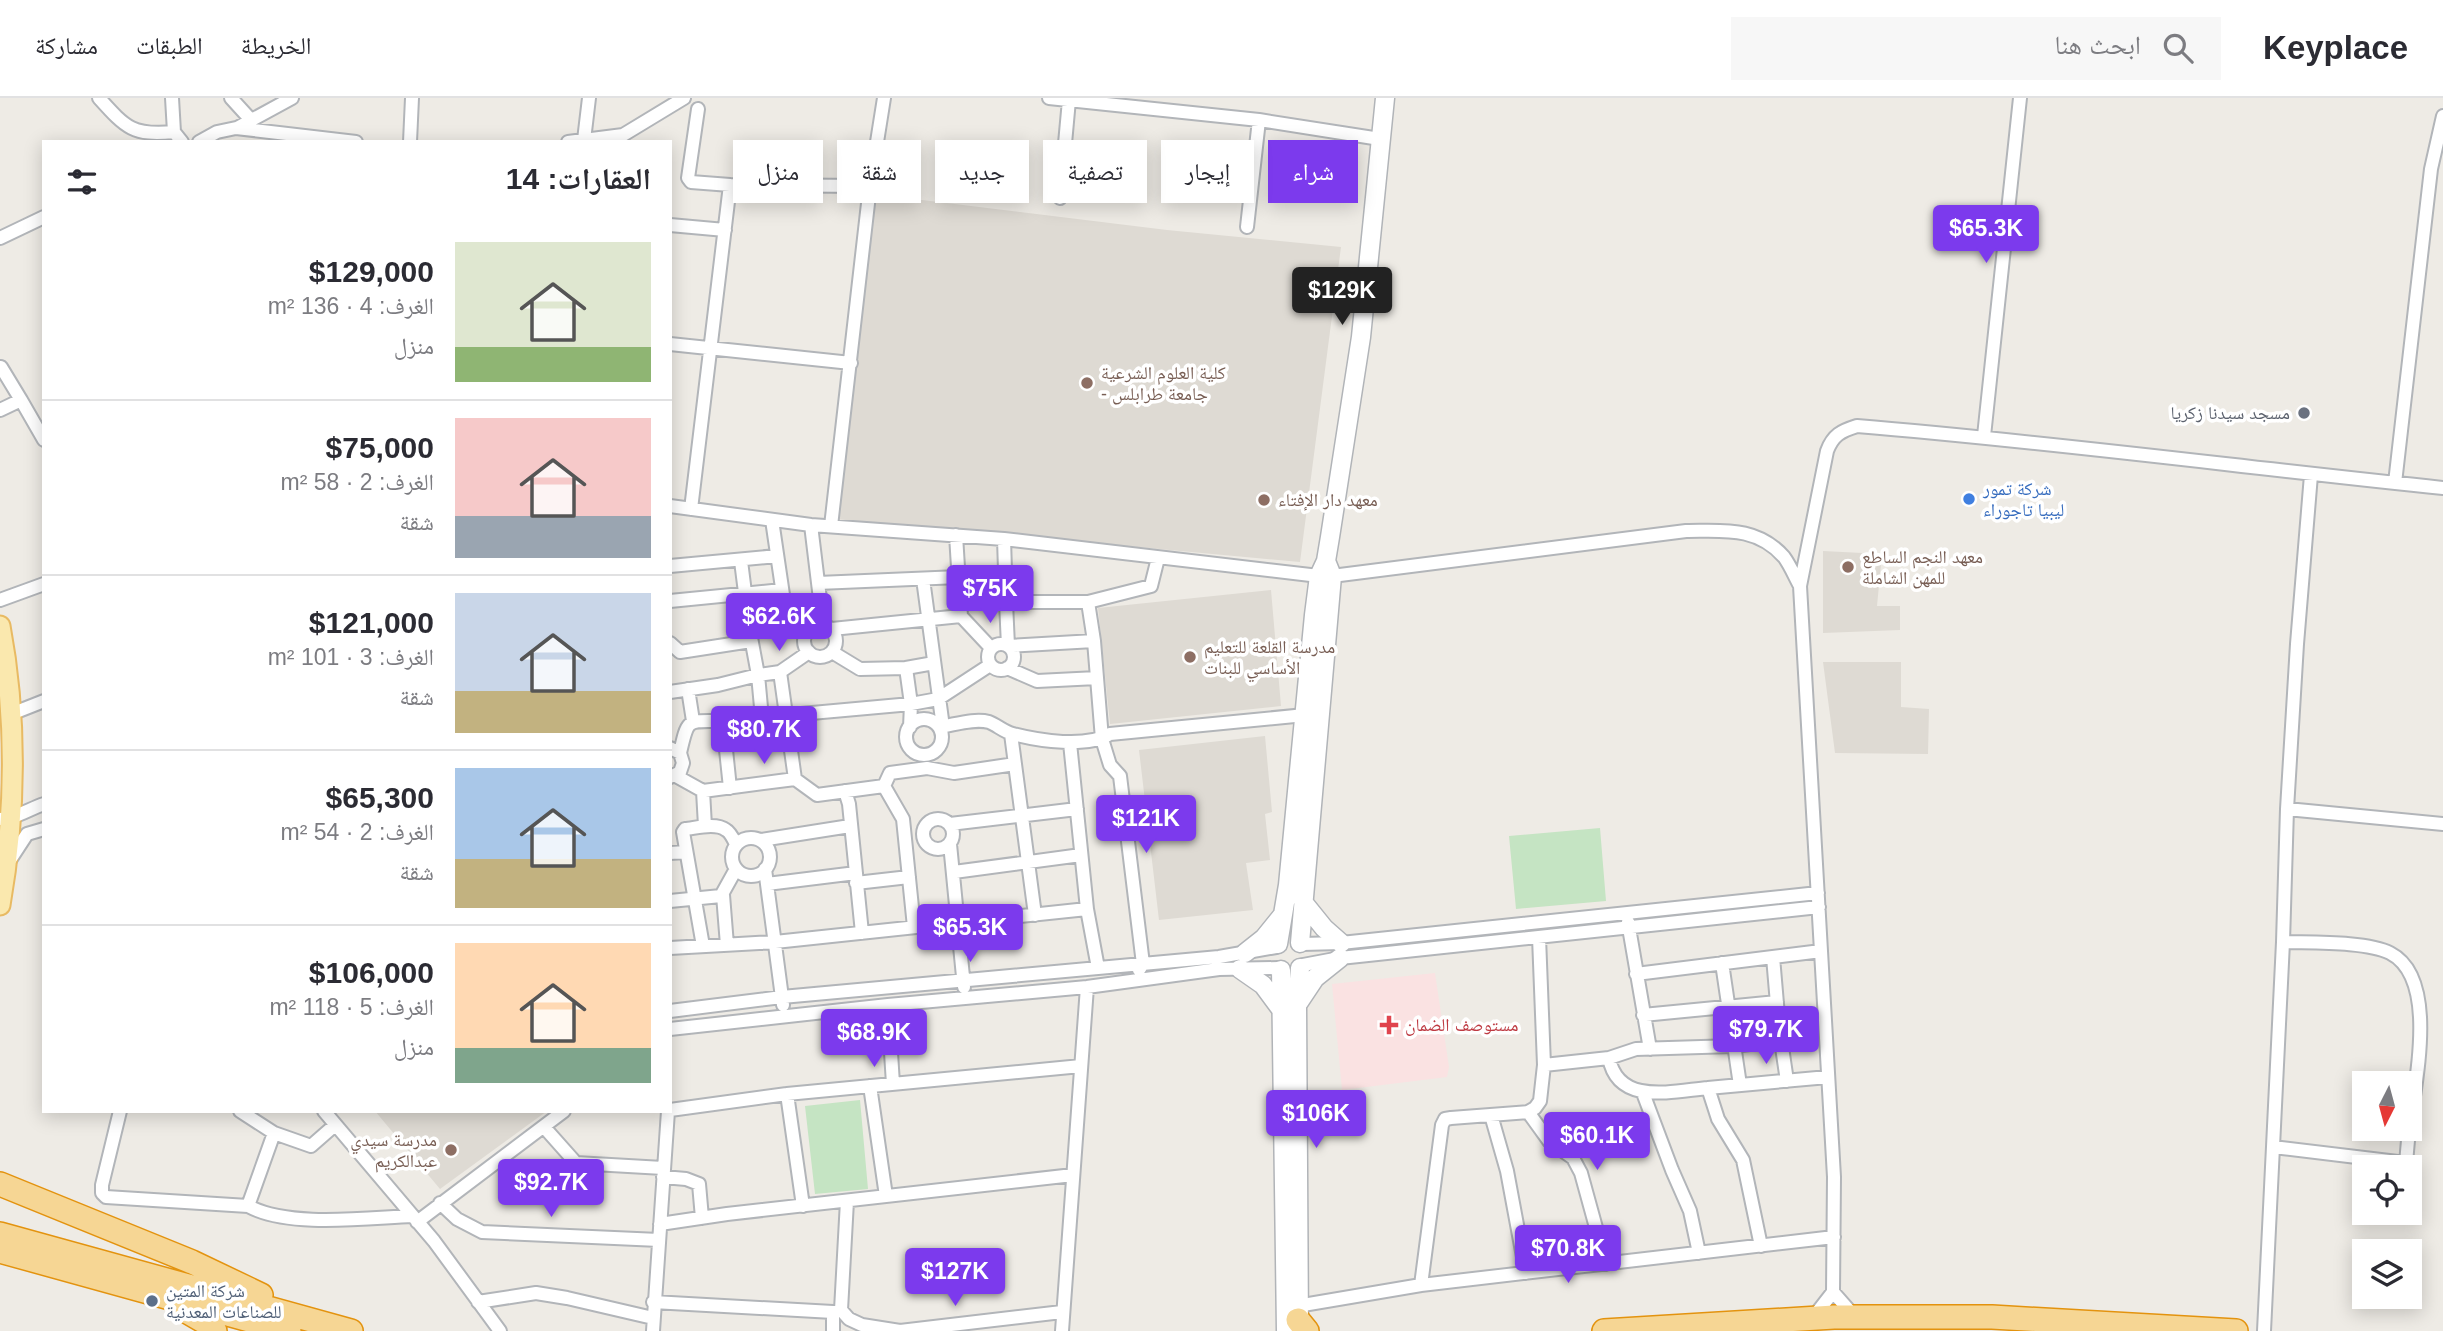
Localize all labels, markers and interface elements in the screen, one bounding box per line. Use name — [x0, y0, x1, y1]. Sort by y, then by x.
search box — [1731, 17, 2221, 80]
icon: search — [2159, 29, 2197, 67]
text: Keyplace — [2263, 29, 2408, 66]
text: ابحث هنا — [2055, 30, 2141, 60]
text: مشاركة — [35, 32, 98, 59]
text: الطبقات — [136, 32, 203, 59]
text: الخريطة — [241, 32, 311, 59]
chip: منزل — [733, 140, 823, 203]
chip: شقة — [837, 140, 921, 203]
chip: جديد — [935, 140, 1029, 203]
chip: تصفية — [1043, 140, 1147, 203]
chip: إيجار — [1161, 140, 1254, 203]
chip: شراء — [1268, 140, 1358, 203]
text: العقارات: 14 — [506, 162, 651, 195]
icon: filters — [63, 163, 101, 201]
pin: $65.3K — [1929, 206, 2043, 265]
text: $65.3K — [1949, 215, 2023, 241]
text: $129,000 — [309, 255, 434, 288]
pin: $129K — [1293, 268, 1391, 327]
icon: home — [511, 270, 595, 354]
text: $129K — [1308, 277, 1376, 303]
text: الغرف: 4 · 136 m² — [268, 293, 434, 319]
text: منزل — [394, 333, 434, 359]
place label: كلية العلوم الشرعية - جامعة طرابلس — [1101, 363, 1226, 405]
marker: كلية العلوم الشرعية - جامعة طرابلس — [1079, 375, 1095, 391]
place label: مسجد سيدنا زكريا — [2171, 403, 2290, 423]
marker: مسجد سيدنا زكريا — [2296, 405, 2312, 421]
text: $75,000 — [326, 431, 434, 464]
icon: home — [511, 446, 595, 530]
text: الغرف: 2 · 58 m² — [280, 469, 434, 495]
place label: شركة تمور ليبيا تاجوراء — [1982, 479, 2064, 521]
place label: معهد دار الإفتاء — [1278, 490, 1378, 511]
marker: شركة تمور ليبيا تاجوراء — [1961, 491, 1977, 507]
marker: معهد دار الإفتاء — [1256, 492, 1272, 508]
text: شقة — [400, 509, 434, 535]
place label: معهد النجم الساطع للمهن الشاملة — [1862, 547, 1983, 589]
marker: معهد النجم الساطع للمهن الشاملة — [1840, 559, 1856, 575]
pin: $75K — [949, 566, 1031, 625]
text: $75K — [963, 575, 1017, 601]
pin: $62.6K — [722, 594, 836, 653]
text: $62.6K — [742, 603, 816, 629]
text: $121,000 — [309, 606, 434, 639]
icon: home — [511, 621, 595, 705]
place label: مدرسة القلعة للتعليم الأساسي للبنات — [1204, 637, 1335, 683]
text: الغرف: 3 · 101 m² — [268, 644, 434, 670]
marker: مدرسة القلعة للتعليم الأساسي للبنات — [1182, 649, 1198, 665]
text: شقة — [400, 684, 434, 710]
pin: $80.7K — [707, 706, 821, 766]
text: $80.7K — [727, 716, 801, 742]
text: $65,300 — [326, 781, 434, 814]
icon: home — [511, 796, 595, 880]
pin: $121K — [1097, 796, 1195, 855]
text: $121K — [1112, 805, 1180, 831]
text: الغرف: 2 · 54 m² — [280, 819, 434, 845]
text: شقة — [400, 859, 434, 885]
pin: $65.3K — [913, 904, 1027, 964]
text: $65.3K — [933, 914, 1007, 940]
text: $106,000 — [309, 956, 434, 989]
icon: home — [511, 971, 595, 1055]
text: الغرف: 5 · 118 m² — [269, 994, 434, 1020]
pin: $79.7K — [1709, 1006, 1823, 1066]
pin: $68.9K — [817, 1010, 931, 1069]
marker: مستوصف الضمان — [1379, 1015, 1399, 1035]
place label: مستوصف الضمان — [1405, 1015, 1519, 1036]
text: $79.7K — [1729, 1016, 1803, 1042]
text: $68.9K — [837, 1019, 911, 1045]
text: منزل — [394, 1034, 434, 1060]
north arrow — [2352, 1071, 2422, 1141]
map controls — [2352, 1071, 2422, 1309]
pin: $106K — [1267, 1090, 1365, 1150]
text: $106K — [1282, 1100, 1350, 1126]
pin: $60.1K — [1540, 1112, 1654, 1172]
text: $60.1K — [1560, 1122, 1634, 1148]
place label: مدرسة سيدي عبدالكريم — [350, 1130, 437, 1173]
marker: مدرسة سيدي عبدالكريم — [443, 1142, 459, 1158]
button: locate — [2352, 1155, 2422, 1225]
pin: $92.7K — [494, 1160, 608, 1219]
text: $92.7K — [514, 1169, 588, 1195]
pin: $70.8K — [1511, 1226, 1625, 1285]
text: $70.8K — [1531, 1235, 1605, 1261]
button: layers — [2352, 1239, 2422, 1309]
pin: $127K — [906, 1248, 1004, 1308]
text: $127K — [921, 1258, 989, 1284]
place label: شركة المتين للصناعات المعدنية — [166, 1281, 282, 1322]
marker: شركة المتين للصناعات المعدنية — [144, 1293, 160, 1309]

